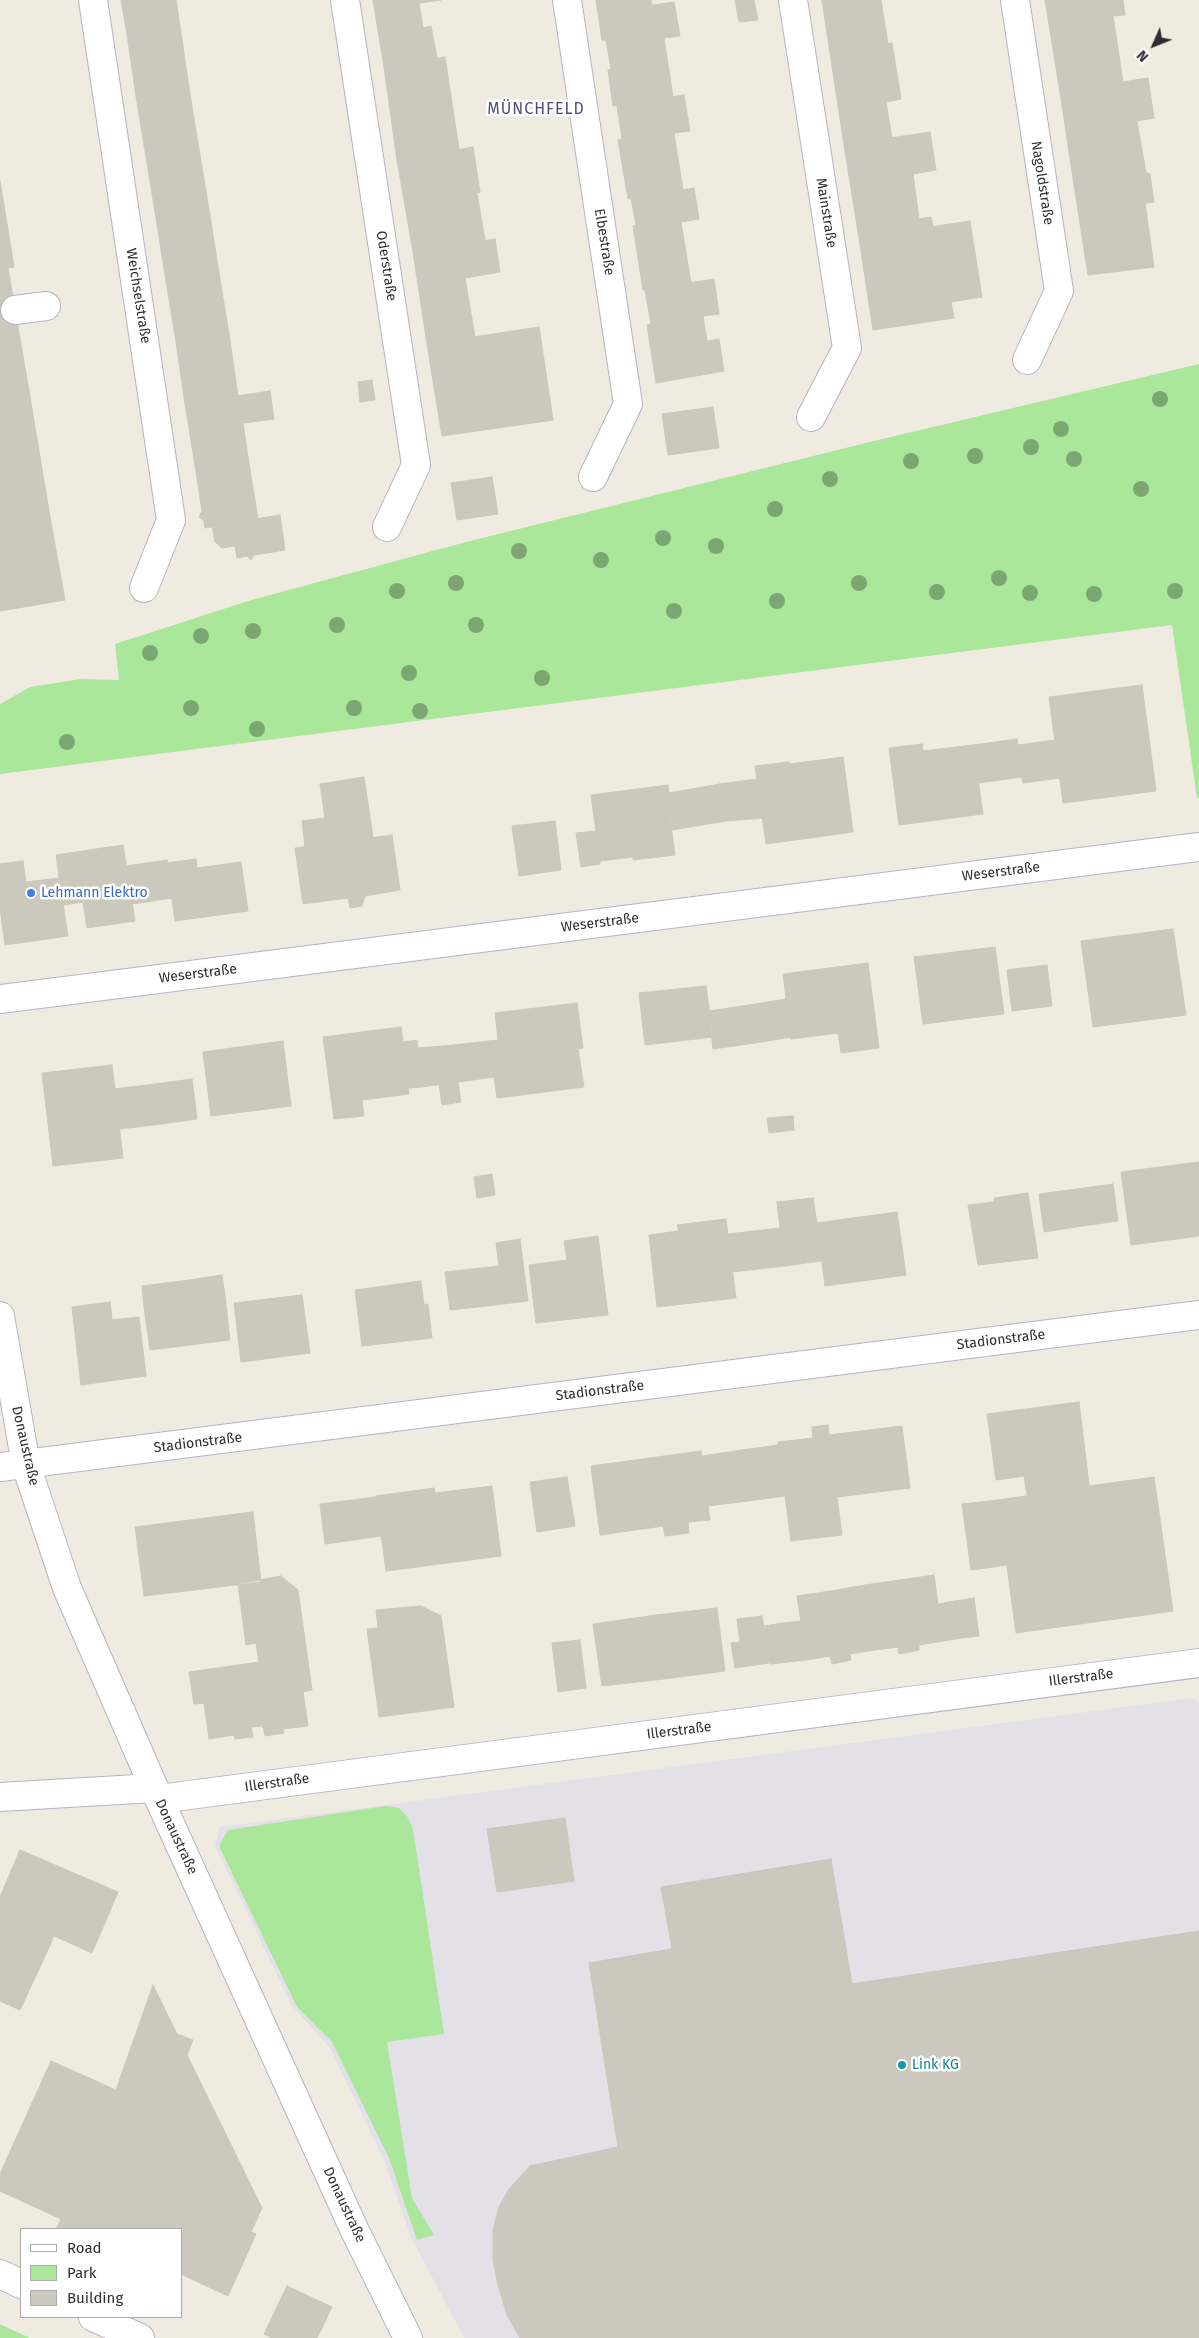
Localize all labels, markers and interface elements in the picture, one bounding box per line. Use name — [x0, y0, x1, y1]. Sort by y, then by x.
north arrow — [1129, 20, 1179, 70]
text: N — [1134, 47, 1152, 65]
district label: MÜNCHFELD — [486, 100, 586, 120]
street label: Nagoldstraße — [1027, 140, 1057, 226]
street label: Mainstraße — [812, 177, 840, 249]
street label: Elbestraße — [590, 207, 618, 277]
street label: Oderstraße — [372, 230, 400, 302]
street label: Weichselstraße — [122, 247, 154, 345]
street label: Weserstraße — [961, 859, 1041, 885]
place label: Lehmann Elektro — [41, 885, 148, 901]
marker: Lehmann Elektro — [25, 887, 37, 899]
street label: Weserstraße — [560, 910, 640, 936]
street label: Weserstraße — [158, 961, 238, 987]
street label: Stadionstraße — [956, 1326, 1046, 1354]
street label: Stadionstraße — [555, 1377, 645, 1405]
street label: Donaustraße — [8, 1405, 42, 1487]
street label: Stadionstraße — [153, 1429, 243, 1457]
street label: Illerstraße — [1048, 1666, 1114, 1690]
street label: Illerstraße — [646, 1719, 712, 1743]
street label: Illerstraße — [244, 1770, 310, 1796]
street label: Donaustraße — [151, 1797, 201, 1877]
place label: Link KG — [912, 2057, 959, 2073]
marker: Link KG — [896, 2059, 908, 2071]
street label: Donaustraße — [319, 2165, 369, 2245]
legend — [20, 2228, 182, 2318]
text: Road — [67, 2239, 102, 2257]
text: Park — [67, 2264, 97, 2282]
text: Building — [67, 2289, 123, 2307]

